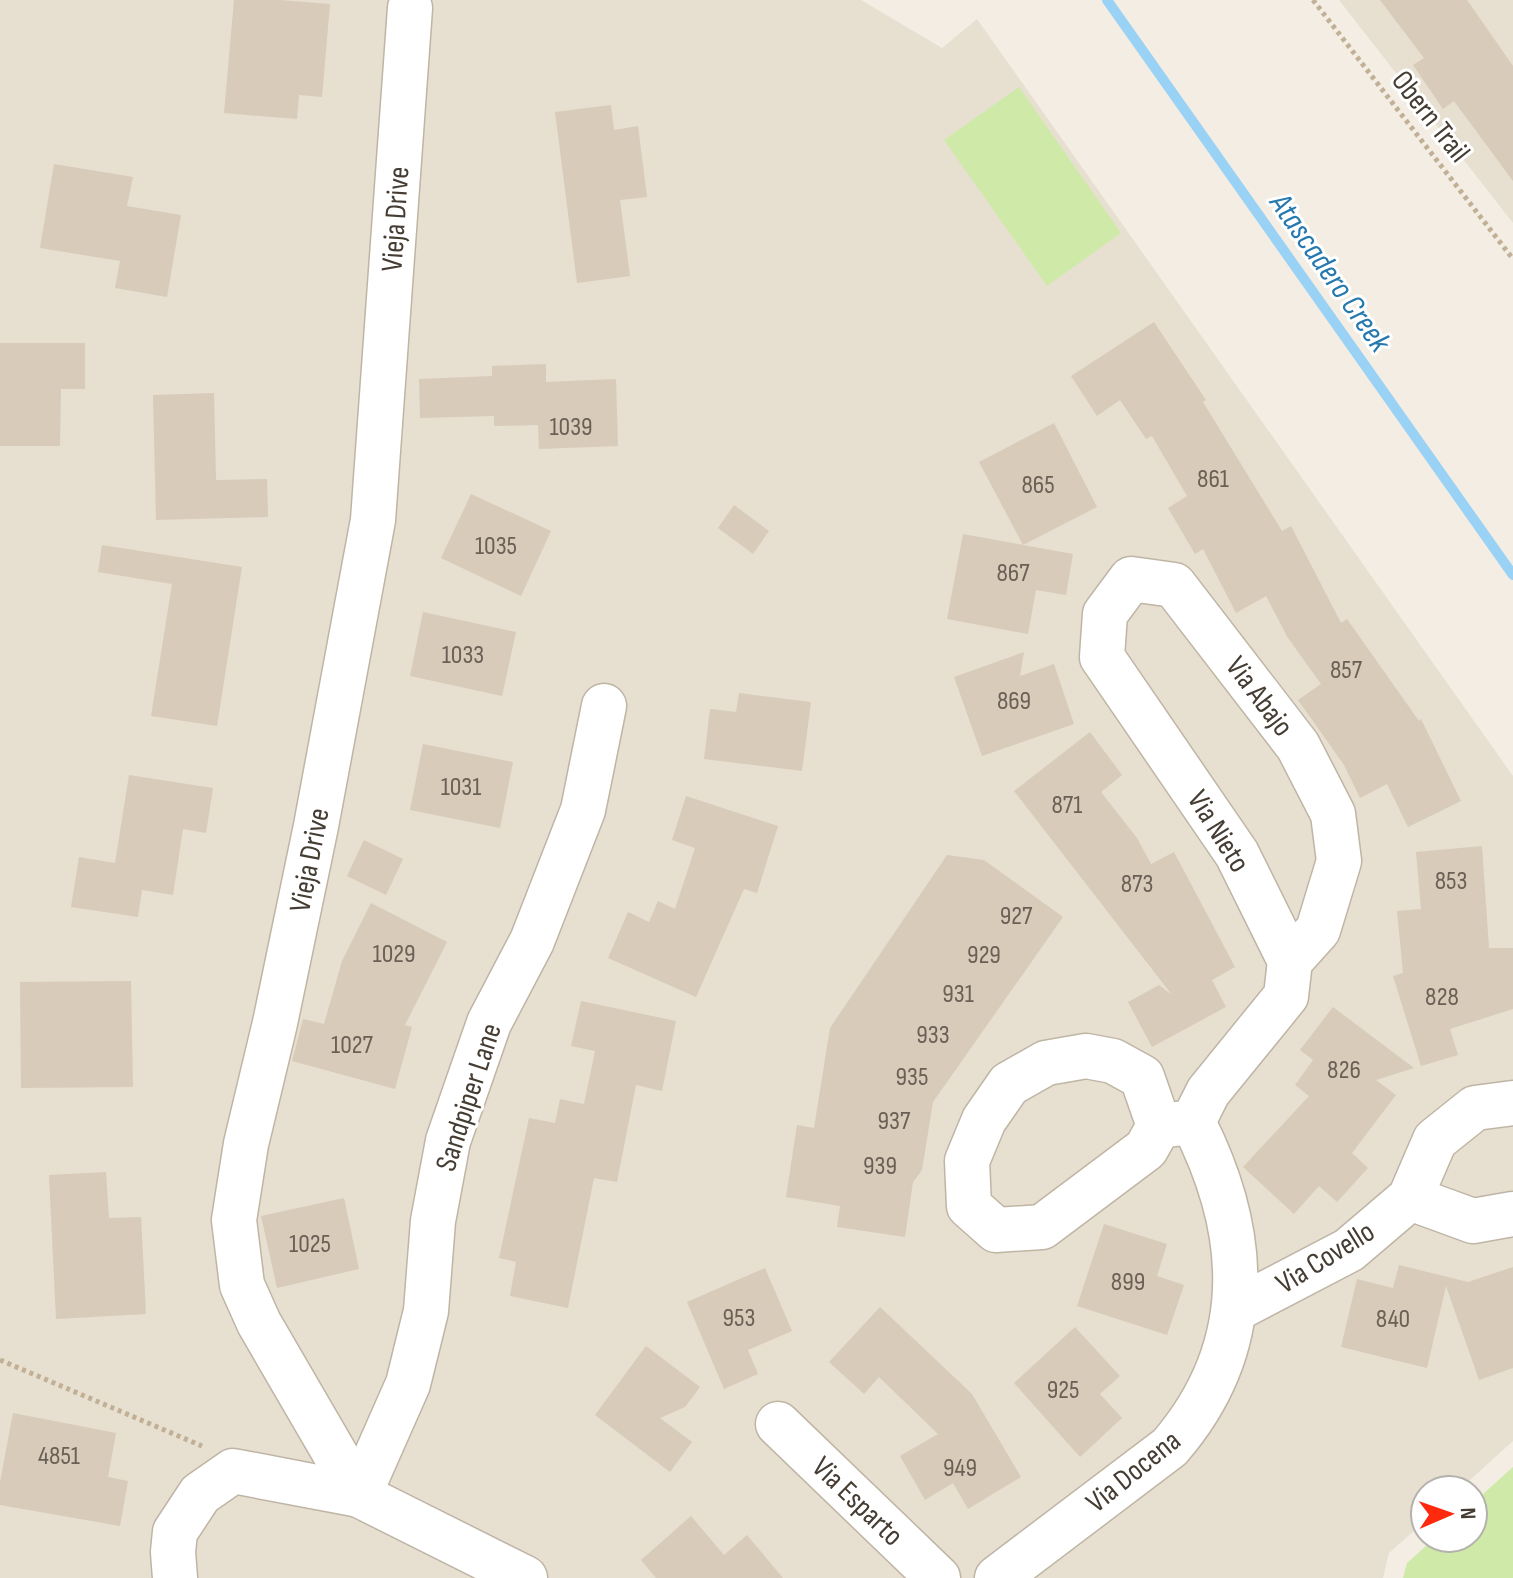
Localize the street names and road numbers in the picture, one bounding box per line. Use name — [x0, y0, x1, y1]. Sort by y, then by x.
street label: Obern Trail — [1383, 64, 1477, 170]
street label: Vieja Drive — [374, 165, 418, 273]
street label: Via Abajo — [1218, 650, 1301, 744]
street label: Via Nieto — [1179, 784, 1257, 879]
street label: Vieja Drive — [282, 805, 338, 915]
street label: Sandpiper Lane — [428, 1019, 510, 1176]
street label: Via Covello — [1270, 1214, 1381, 1302]
street label: Via Docena — [1079, 1423, 1188, 1521]
street label: Via Esparto — [804, 1450, 910, 1554]

